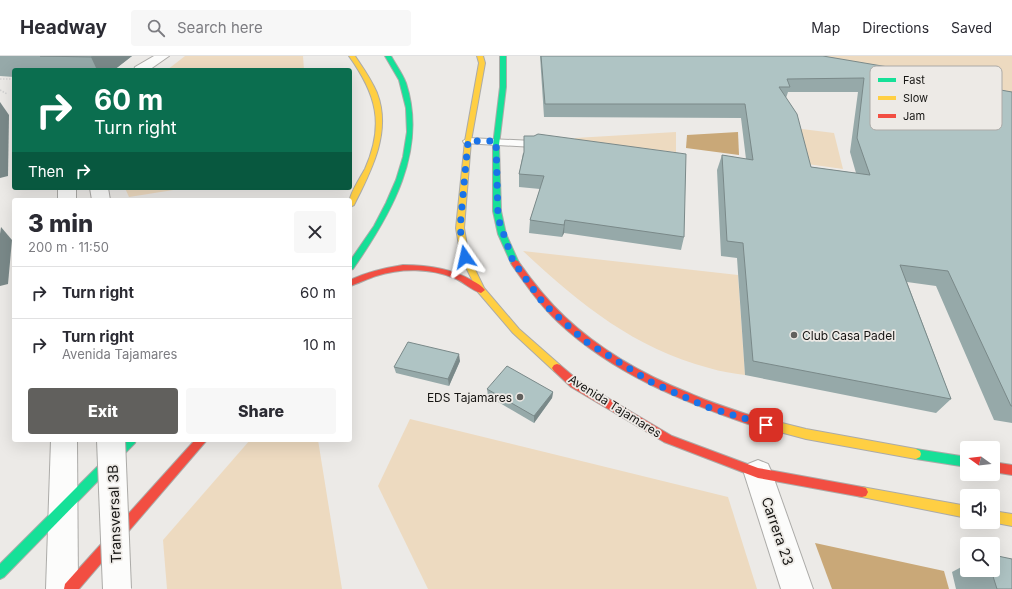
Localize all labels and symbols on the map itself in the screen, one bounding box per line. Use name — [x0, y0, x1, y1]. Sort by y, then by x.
legend — [870, 66, 1002, 130]
text: Fast — [903, 73, 925, 87]
text: Slow — [903, 91, 928, 105]
text: Jam — [903, 109, 925, 123]
position arrow — [444, 236, 486, 278]
place label: Club Casa Padel — [802, 328, 895, 343]
marker: Club Casa Padel — [789, 330, 799, 340]
street label: Avenida Tajamares — [566, 371, 664, 441]
place label: EDS Tajamares — [427, 390, 512, 405]
marker: EDS Tajamares — [515, 392, 525, 402]
pin — [749, 408, 783, 442]
north arrow — [960, 441, 1000, 481]
street label: Transversal 3B — [104, 465, 124, 563]
street label: Carrera 23 — [758, 495, 798, 567]

